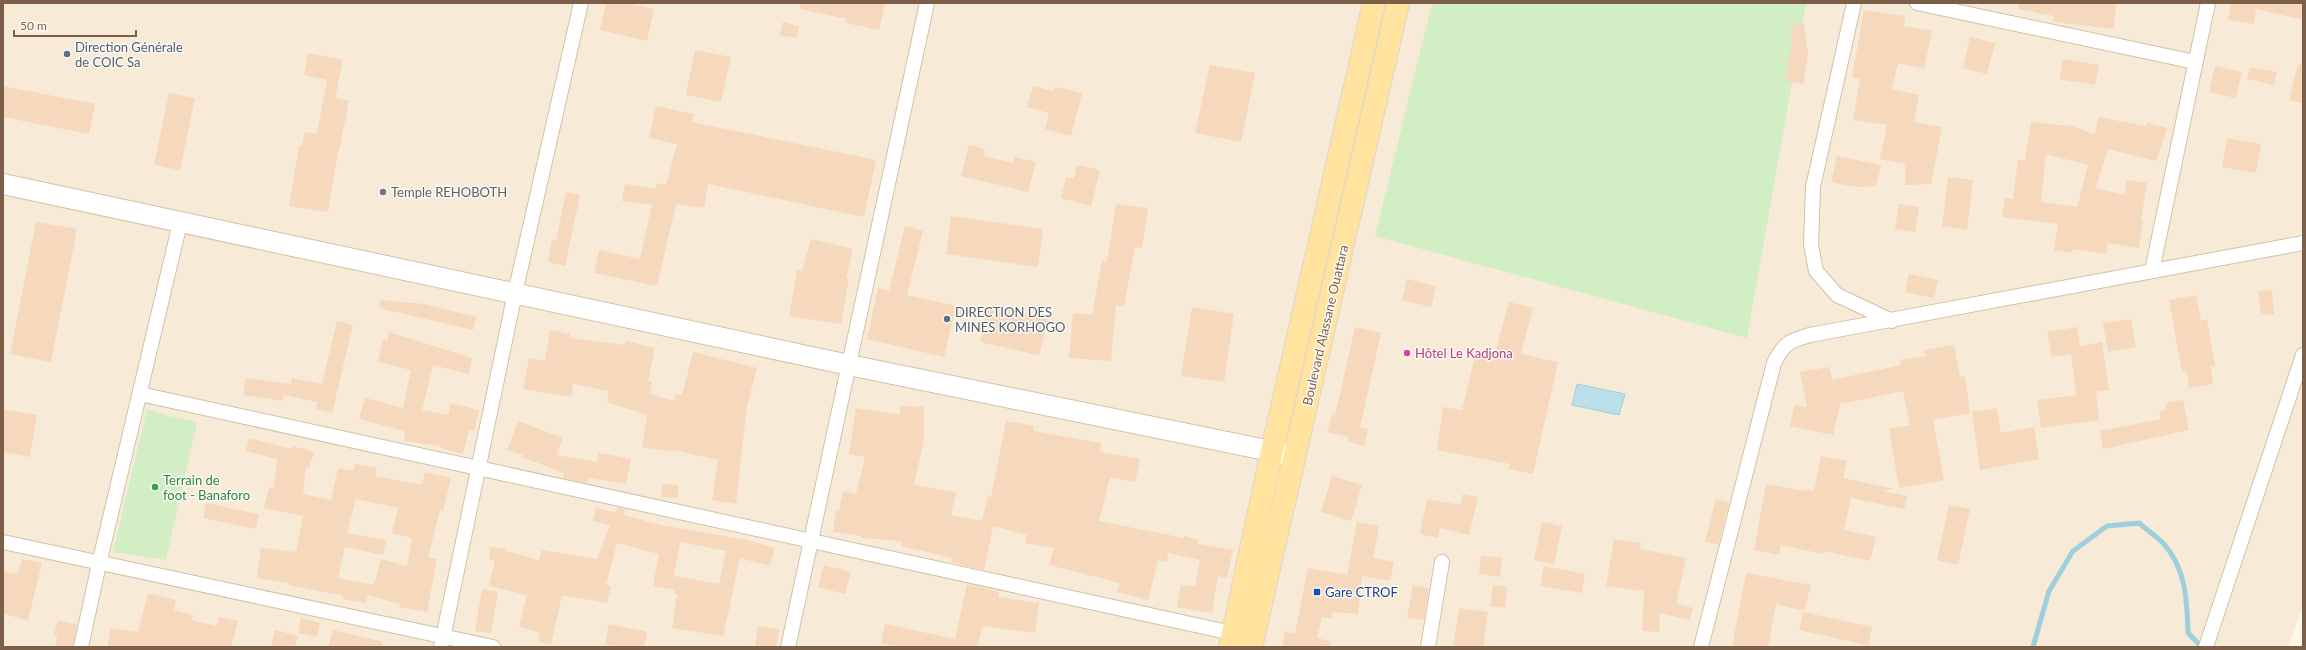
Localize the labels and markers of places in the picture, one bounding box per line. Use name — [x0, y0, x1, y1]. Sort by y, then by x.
place label: Direction Générale de COIC Sa — [75, 39, 183, 70]
marker: Direction Générale de COIC Sa — [62, 49, 72, 59]
place label: Temple REHOBOTH — [391, 184, 507, 200]
marker: Temple REHOBOTH — [378, 187, 388, 197]
place label: DIRECTION DES MINES KORHOGO — [955, 304, 1065, 335]
marker: DIRECTION DES MINES KORHOGO — [942, 314, 952, 324]
place label: Hôtel Le Kadjona — [1415, 345, 1513, 361]
marker: Hôtel Le Kadjona — [1402, 348, 1412, 358]
place label: Terrain de foot - Banaforo — [163, 472, 250, 503]
marker: Terrain de foot - Banaforo — [150, 482, 160, 492]
place label: Gare CTROF — [1325, 584, 1398, 600]
marker: Gare CTROF — [1312, 587, 1322, 597]

